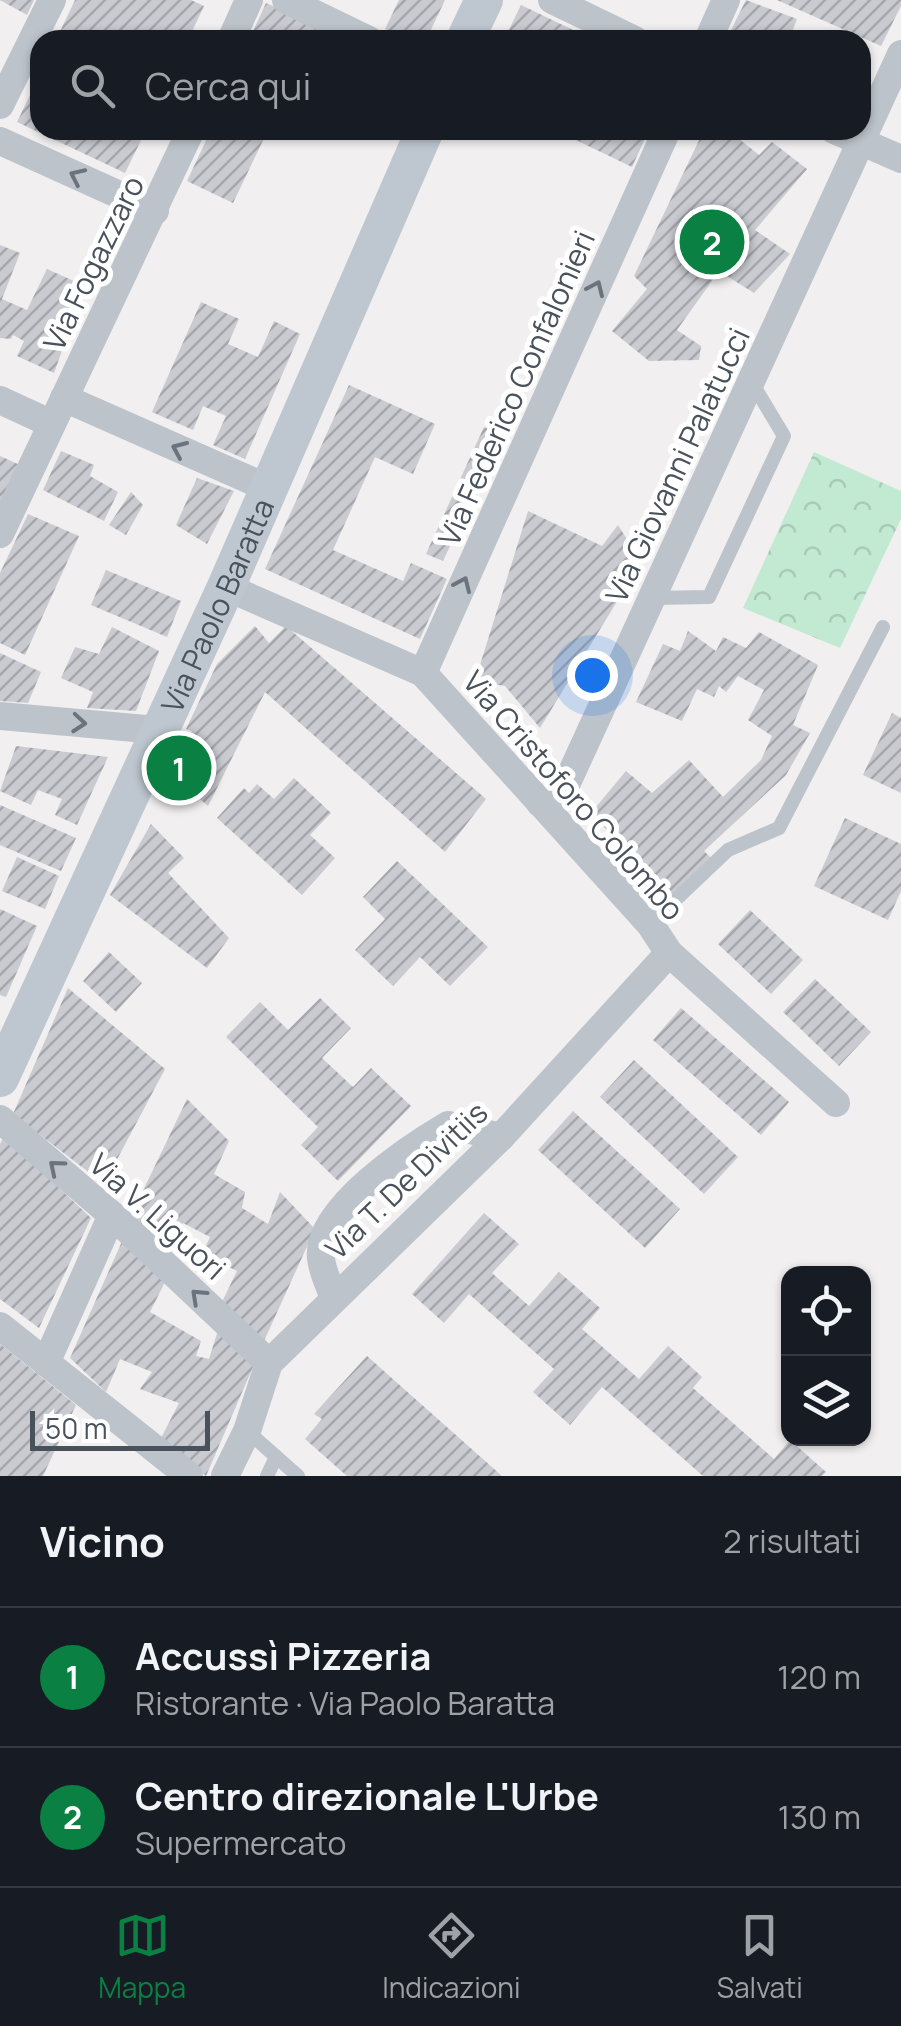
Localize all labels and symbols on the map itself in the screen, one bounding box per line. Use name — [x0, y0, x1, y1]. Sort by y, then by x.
one-way arrow — [69, 168, 87, 188]
street label: Via Fogazzaro — [33, 169, 153, 357]
pin: 2 — [680, 204, 744, 280]
street label: Via Federico Confalonieri — [428, 224, 604, 552]
one-way arrow — [584, 280, 604, 298]
street label: Via Giovanni Palatucci — [595, 321, 759, 609]
one-way arrow — [171, 441, 189, 461]
street label: Via Paolo Baratta — [151, 492, 283, 719]
one-way arrow — [451, 576, 471, 594]
your location — [567, 650, 618, 701]
street label: Via Cristoforo Colombo — [454, 661, 694, 929]
one-way arrow — [71, 712, 87, 733]
pin: 1 — [146, 730, 212, 806]
street label: Via T. De Divitiis — [316, 1092, 496, 1268]
street label: Via V. Liguori — [81, 1144, 235, 1288]
one-way arrow — [49, 1161, 67, 1179]
one-way arrow — [191, 1290, 209, 1308]
scale bar — [30, 1406, 210, 1450]

